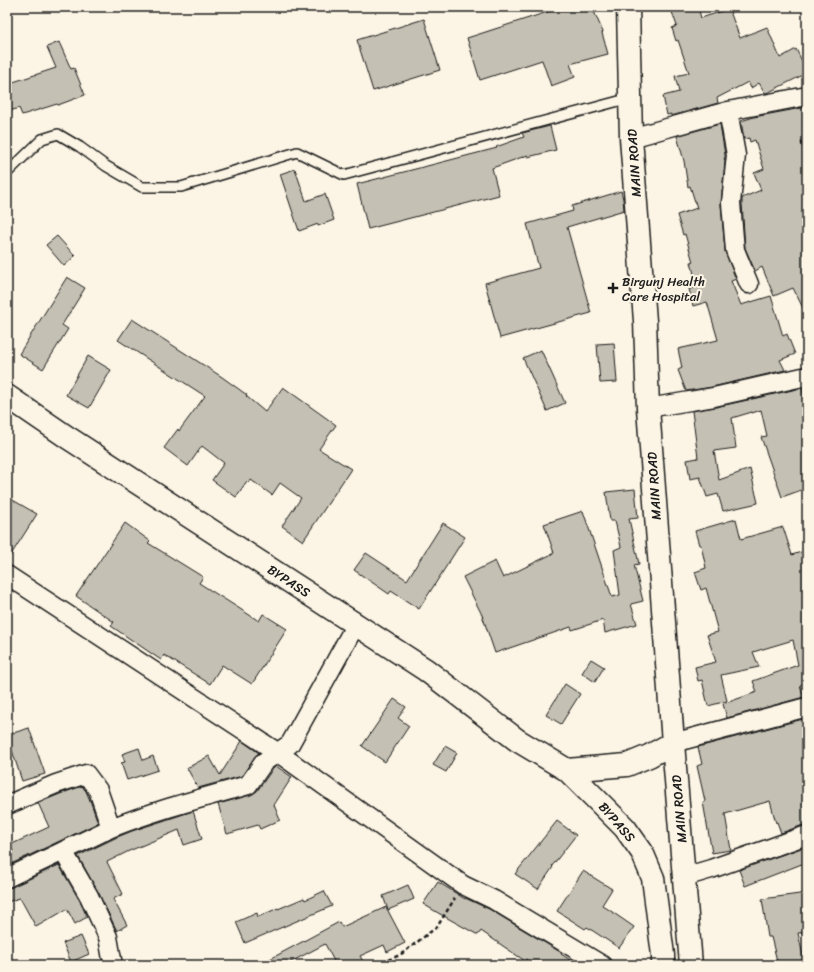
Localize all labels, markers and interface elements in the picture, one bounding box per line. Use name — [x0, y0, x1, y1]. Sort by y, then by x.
street label: MAIN ROAD — [620, 128, 648, 198]
place label: Birgunj Health Care Hospital — [622, 270, 705, 308]
marker: Birgunj Health Care Hospital — [607, 282, 619, 294]
street label: MAIN ROAD — [640, 451, 668, 521]
street label: BYPASS — [263, 558, 315, 604]
street label: MAIN ROAD — [665, 774, 693, 844]
street label: BYPASS — [593, 796, 641, 848]

